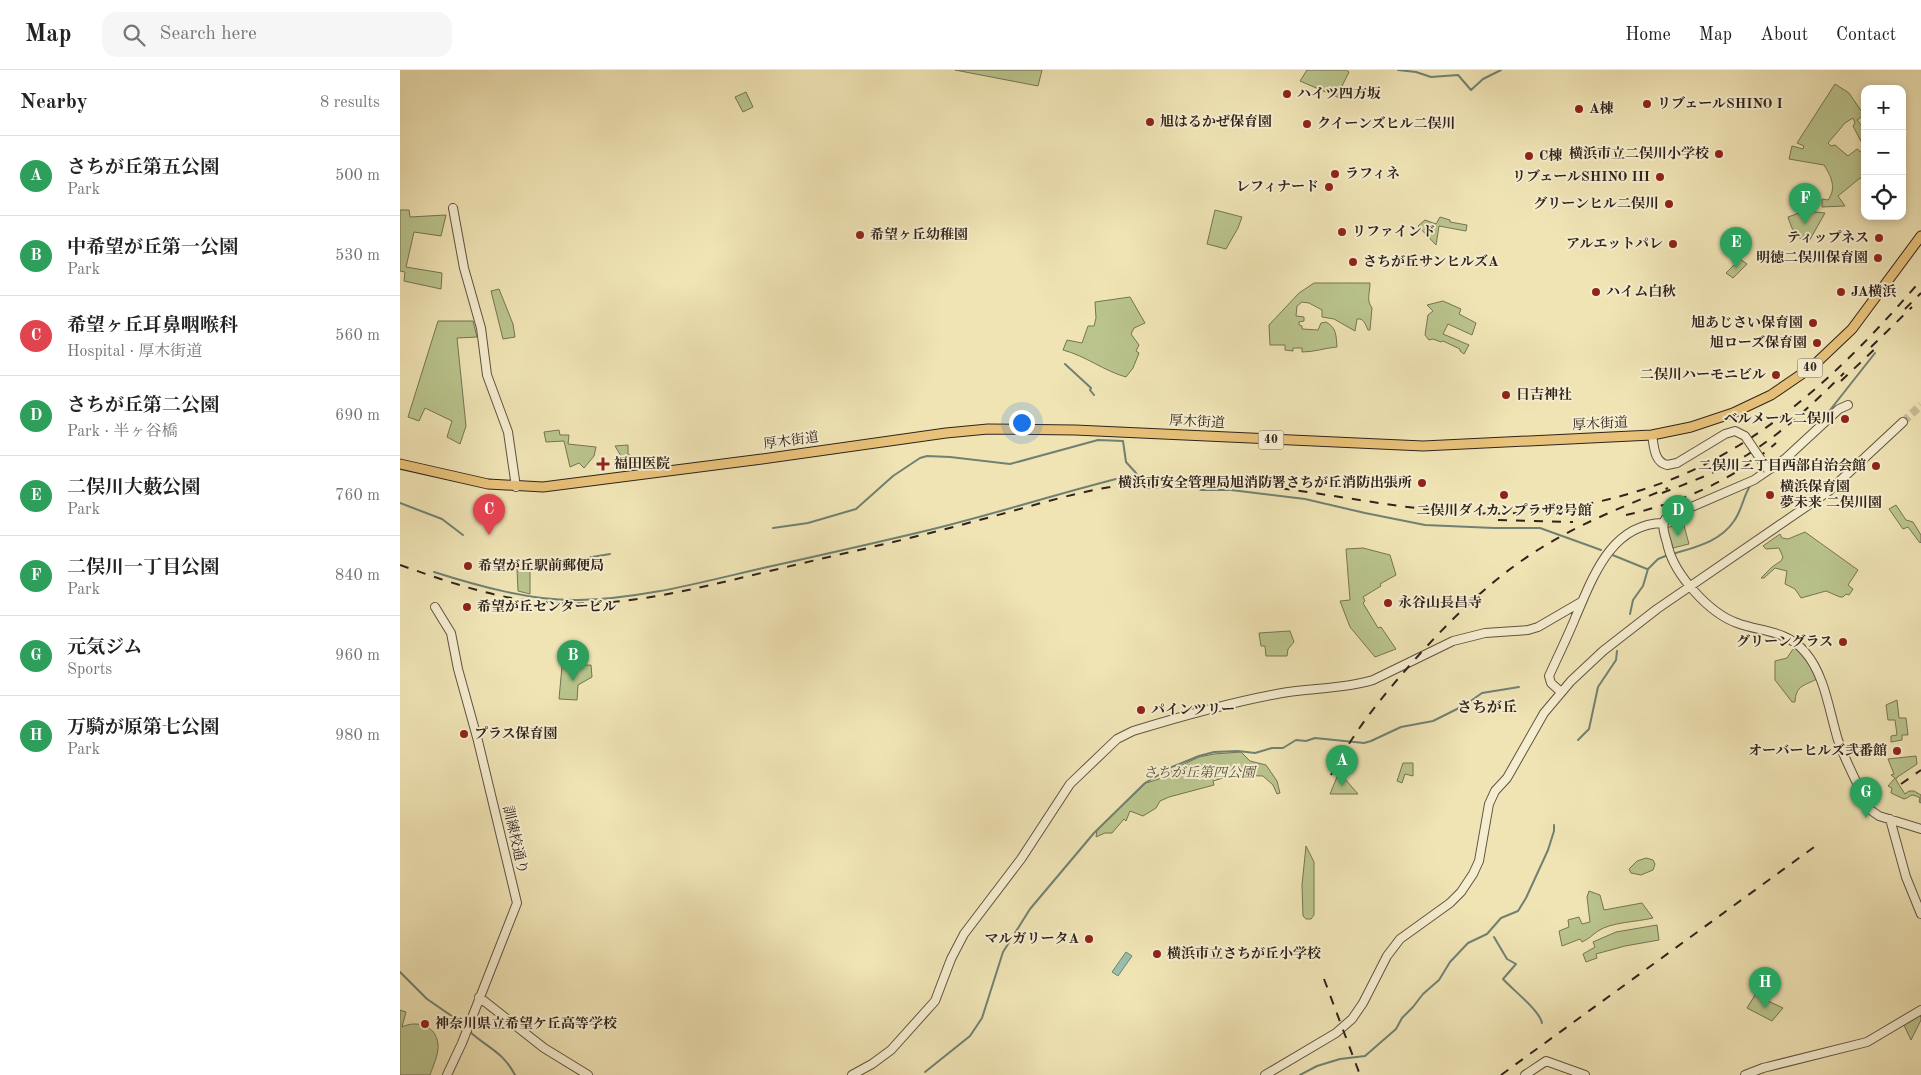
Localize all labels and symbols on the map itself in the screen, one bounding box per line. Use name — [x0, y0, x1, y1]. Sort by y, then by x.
place label: ハイツ四方坂 — [1297, 86, 1381, 101]
marker: ハイツ四方坂 — [1281, 88, 1293, 100]
place label: リブェールSHINO I — [1657, 96, 1783, 111]
marker: リブェールSHINO I — [1641, 98, 1653, 110]
place label: A棟 — [1589, 101, 1614, 116]
marker: A棟 — [1573, 103, 1585, 115]
place label: 旭はるかぜ保育園 — [1160, 114, 1272, 129]
marker: 旭はるかぜ保育園 — [1144, 116, 1156, 128]
place label: クイーンズヒル二俣川 — [1317, 116, 1456, 131]
marker: クイーンズヒル二俣川 — [1301, 118, 1313, 130]
place label: 横浜市立二俣川小学校 — [1569, 145, 1709, 161]
place label: C棟 — [1539, 148, 1562, 163]
marker: 横浜市立二俣川小学校 — [1713, 148, 1725, 160]
marker: C棟 — [1523, 150, 1535, 162]
place label: ラフィネ — [1345, 165, 1400, 181]
marker: ラフィネ — [1329, 168, 1341, 180]
place label: リブェールSHINO III — [1512, 169, 1650, 184]
marker: リブェールSHINO III — [1654, 171, 1666, 183]
place label: レフィナード — [1236, 179, 1319, 194]
marker: レフィナード — [1323, 181, 1335, 193]
pin: F — [1789, 183, 1821, 224]
place label: グリーンヒル二俣川 — [1533, 196, 1659, 211]
marker: グリーンヒル二俣川 — [1663, 198, 1675, 210]
place label: リファインド — [1352, 224, 1436, 239]
marker: リファインド — [1336, 226, 1348, 238]
place label: 希望ヶ丘幼稚園 — [870, 227, 968, 242]
pin: E — [1720, 227, 1752, 268]
marker: 希望ヶ丘幼稚園 — [854, 229, 866, 241]
place label: ティップネス — [1787, 229, 1869, 245]
marker: ティップネス — [1873, 232, 1885, 244]
place label: アルエットパレ — [1566, 236, 1663, 251]
marker: アルエットパレ — [1667, 238, 1679, 250]
place label: 明徳二俣川保育園 — [1756, 250, 1868, 265]
marker: 明徳二俣川保育園 — [1872, 252, 1884, 264]
place label: さちが丘サンヒルズA — [1363, 254, 1499, 269]
marker: さちが丘サンヒルズA — [1347, 256, 1359, 268]
place label: JA横浜 — [1851, 283, 1897, 299]
place label: ハイム白秋 — [1606, 284, 1676, 299]
marker: ハイム白秋 — [1590, 286, 1602, 298]
marker: JA横浜 — [1835, 286, 1847, 298]
place label: 旭あじさい保育園 — [1691, 315, 1803, 330]
marker: 旭あじさい保育園 — [1807, 317, 1819, 329]
place label: 旭ローズ保育園 — [1710, 335, 1807, 350]
marker: 旭ローズ保育園 — [1811, 337, 1823, 349]
road number: 40 — [1798, 358, 1822, 378]
place label: 二俣川ハーモニビル — [1640, 367, 1766, 382]
marker: 二俣川ハーモニビル — [1770, 369, 1782, 381]
place label: 日吉神社 — [1516, 387, 1572, 402]
marker: 日吉神社 — [1500, 389, 1512, 401]
your location — [1009, 410, 1035, 436]
place label: ベルメール二俣川 — [1724, 411, 1835, 426]
street label: 厚木街道 — [1169, 413, 1225, 430]
marker: ベルメール二俣川 — [1839, 413, 1851, 425]
street label: 厚木街道 — [1572, 415, 1628, 432]
street label: 厚木街道 — [762, 429, 820, 452]
road number: 40 — [1258, 430, 1284, 450]
place label: 福田医院 — [614, 456, 670, 471]
marker: 福田医院 — [596, 457, 610, 471]
place label: 二俣川二丁目西部自治会館 — [1698, 457, 1866, 473]
marker: 二俣川二丁目西部自治会館 — [1870, 460, 1882, 472]
place label: 横浜市安全管理局旭消防署さちが丘消防出張所 — [1118, 474, 1412, 490]
marker: 横浜市安全管理局旭消防署さちが丘消防出張所 — [1416, 477, 1428, 489]
place label: 横浜保育園 夢未来 二俣川園 — [1780, 478, 1882, 510]
marker: 二俣川ダイカンプラザ2号館 — [1498, 489, 1510, 501]
marker: 横浜保育園 夢未来 二俣川園 — [1764, 489, 1776, 501]
pin: C — [473, 494, 505, 535]
pin: D — [1662, 495, 1694, 536]
place label: 二俣川ダイカンプラザ2号館 — [1416, 502, 1592, 518]
place label: 希望が丘駅前郵便局 — [478, 557, 604, 573]
marker: 希望が丘駅前郵便局 — [462, 560, 474, 572]
place label: 永谷山長昌寺 — [1398, 594, 1482, 610]
marker: 永谷山長昌寺 — [1382, 597, 1394, 609]
place label: 希望が丘センタービル — [477, 599, 616, 614]
marker: 希望が丘センタービル — [461, 601, 473, 613]
place label: グリーングラス — [1736, 634, 1833, 649]
marker: グリーングラス — [1837, 636, 1849, 648]
pin: B — [557, 640, 589, 681]
district label: さちが丘 — [1457, 699, 1517, 716]
place label: パインツリー — [1151, 702, 1235, 717]
marker: パインツリー — [1135, 704, 1147, 716]
place label: プラス保育園 — [474, 726, 558, 741]
marker: プラス保育園 — [458, 728, 470, 740]
place label: オーバーヒルズ弐番館 — [1748, 743, 1887, 758]
pin: A — [1326, 745, 1358, 786]
marker: オーバーヒルズ弐番館 — [1891, 745, 1903, 757]
park label: さちが丘第四公園 — [1143, 765, 1257, 780]
pin: G — [1850, 777, 1882, 818]
street label: 訓練校通り — [500, 804, 531, 876]
place label: マルガリータA — [984, 931, 1079, 946]
marker: マルガリータA — [1083, 933, 1095, 945]
place label: 横浜市立さちが丘小学校 — [1167, 945, 1321, 961]
marker: 横浜市立さちが丘小学校 — [1151, 948, 1163, 960]
pin: H — [1749, 967, 1781, 1008]
place label: 神奈川県立希望ケ丘高等学校 — [435, 1016, 617, 1031]
marker: 神奈川県立希望ケ丘高等学校 — [419, 1018, 431, 1030]

